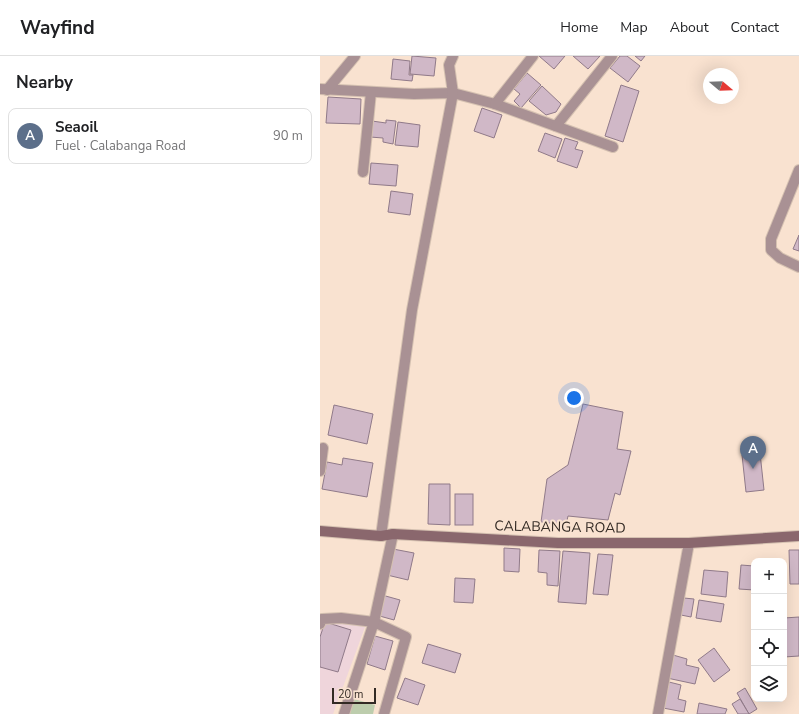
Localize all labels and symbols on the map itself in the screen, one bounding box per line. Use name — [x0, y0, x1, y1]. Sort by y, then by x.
north arrow — [703, 68, 739, 104]
your location — [564, 388, 584, 408]
pin: A — [740, 436, 766, 469]
street label: CALABANGA ROAD — [494, 516, 626, 538]
scale bar — [332, 686, 376, 705]

